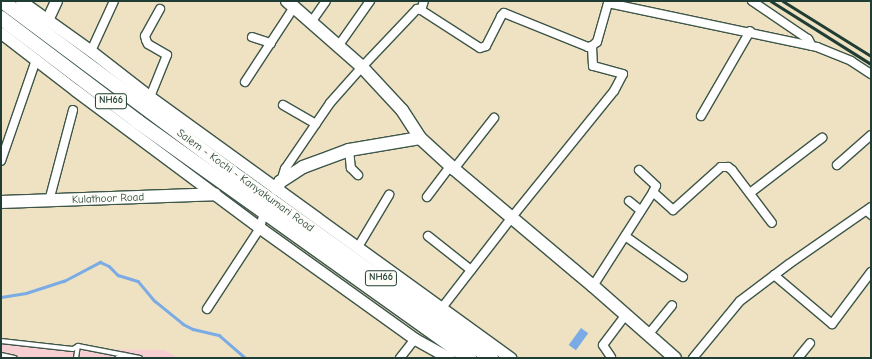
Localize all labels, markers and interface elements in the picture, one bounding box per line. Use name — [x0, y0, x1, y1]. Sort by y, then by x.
road number: NH66 — [94, 93, 128, 109]
street label: Salem - Kochi - Kanyakumari Road — [174, 127, 316, 235]
street label: Kulathoor Road — [72, 191, 144, 207]
road number: NH66 — [364, 270, 398, 286]

